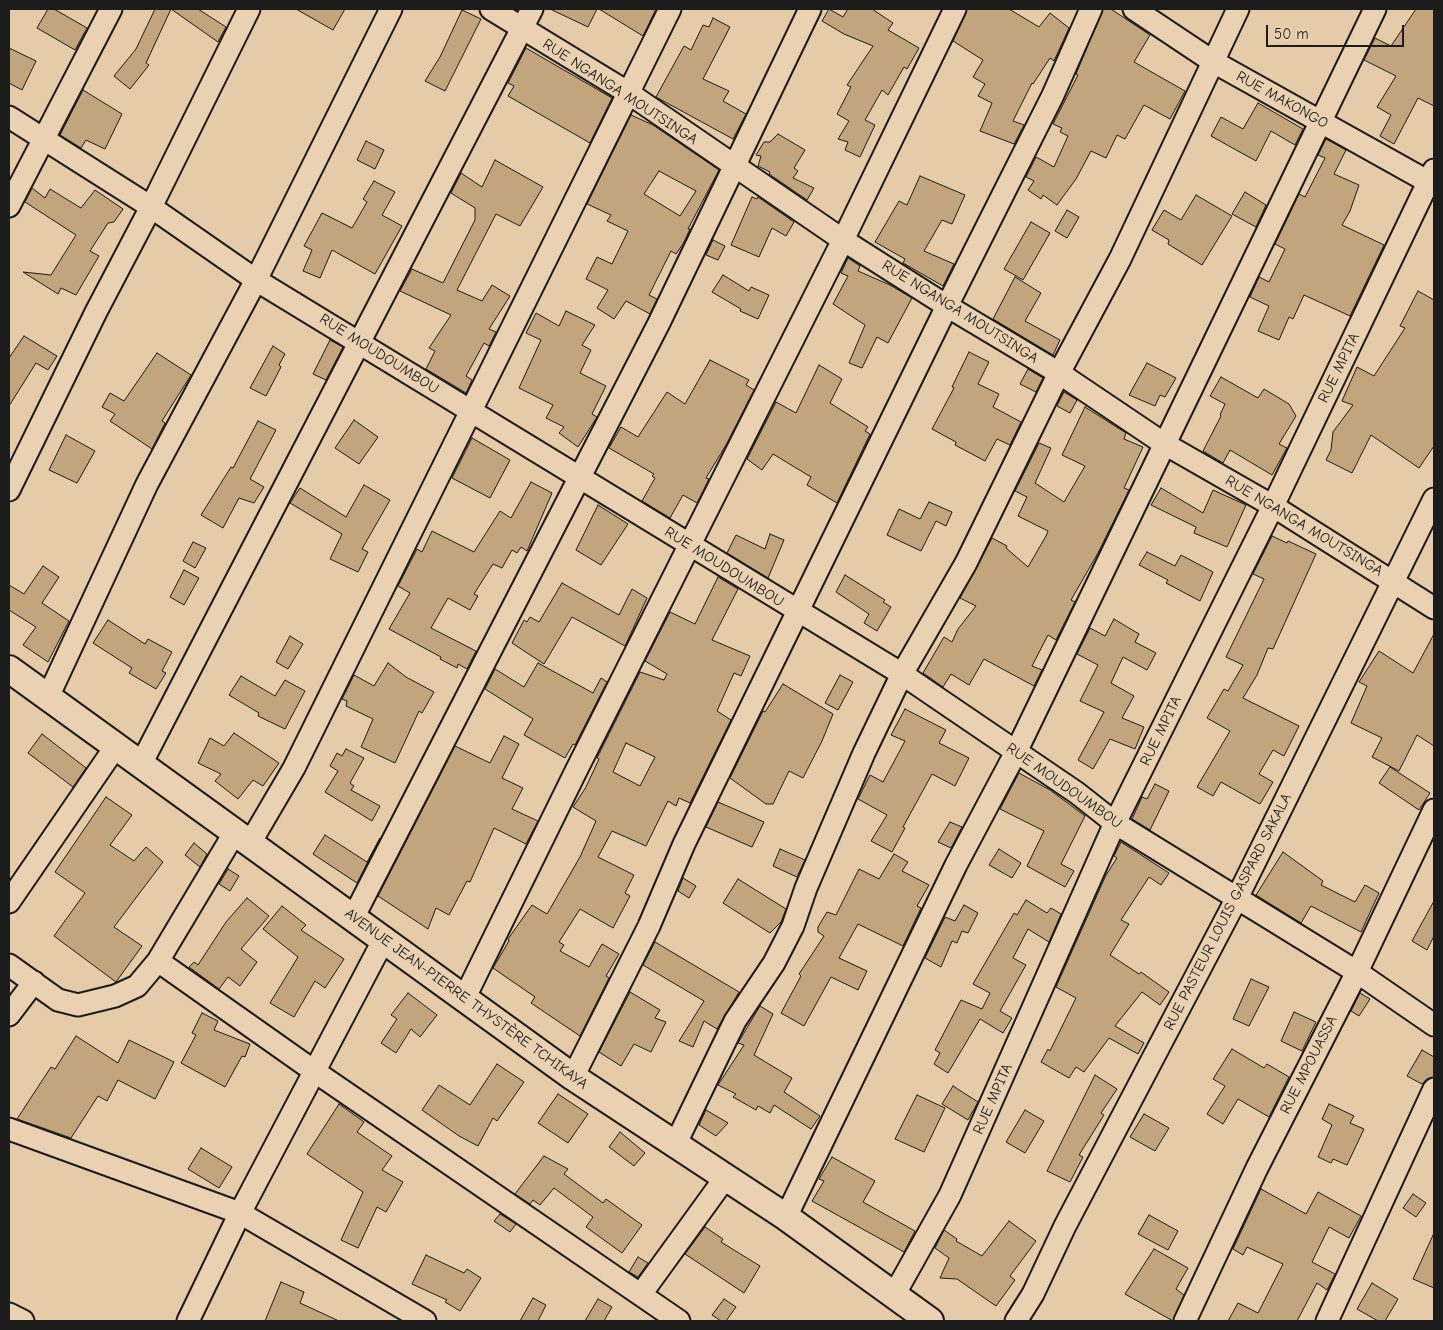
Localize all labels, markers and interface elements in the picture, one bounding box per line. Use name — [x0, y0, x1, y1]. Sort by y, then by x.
scale bar — [1268, 15, 1406, 47]
text: 50 m — [1274, 25, 1309, 43]
street label: RUE NGANGA MOUTSINGA — [539, 35, 701, 149]
street label: RUE MAKONGO — [1233, 67, 1331, 133]
street label: RUE NGANGA MOUTSINGA — [879, 256, 1041, 368]
street label: RUE MOUDOUMBOU — [316, 310, 442, 398]
street label: RUE MPITA — [1314, 330, 1364, 406]
street label: RUE NGANGA MOUTSINGA — [1222, 472, 1386, 580]
street label: RUE MOUDOUMBOU — [661, 523, 787, 611]
street label: RUE MPITA — [1136, 693, 1186, 769]
street label: RUE MOUDOUMBOU — [1003, 739, 1125, 833]
street label: RUE PASTEUR LOUIS GASPARD SAKALA — [1160, 791, 1296, 1033]
street label: AVENUE JEAN-PIERRE THYSTÈRE TCHIKAYA — [341, 905, 591, 1093]
street label: RUE MPOUASSA — [1276, 1013, 1342, 1117]
street label: RUE MPITA — [969, 1061, 1017, 1137]

